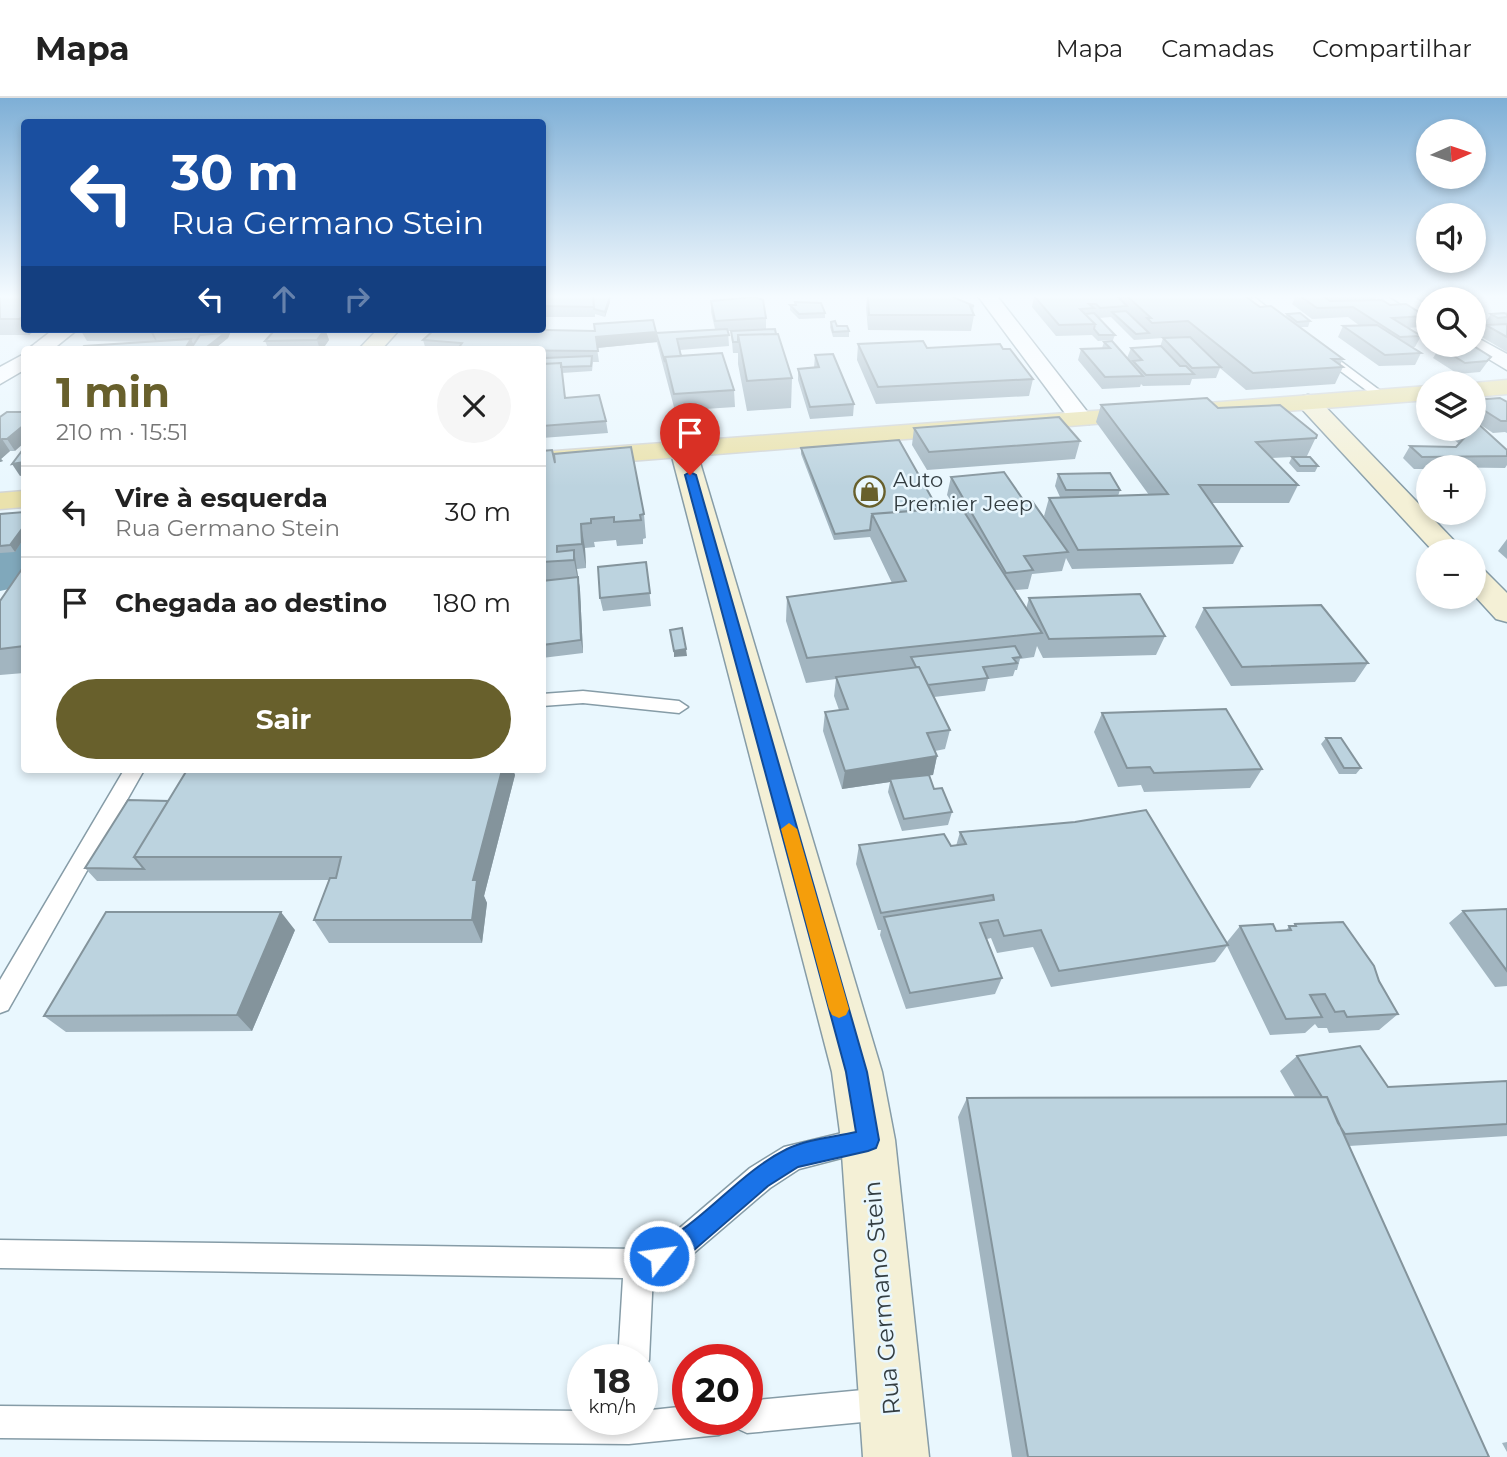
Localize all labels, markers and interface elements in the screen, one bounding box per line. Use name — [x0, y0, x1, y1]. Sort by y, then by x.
text: Mapa — [35, 28, 130, 68]
text: Mapa — [1056, 34, 1123, 63]
text: Camadas — [1161, 34, 1274, 63]
text: Compartilhar — [1312, 34, 1472, 63]
north arrow — [1416, 119, 1486, 189]
map controls — [1416, 119, 1486, 609]
text: 30 m — [171, 143, 299, 202]
icon: left — [56, 147, 147, 238]
text: Rua Germano Stein — [171, 203, 484, 242]
button: sound — [1416, 203, 1486, 273]
icon: left — [192, 280, 230, 318]
icon: ahead — [265, 280, 303, 318]
icon: right — [338, 280, 376, 318]
button: search — [1416, 287, 1486, 357]
text: 1 min — [56, 366, 170, 418]
button: close — [437, 369, 511, 443]
button: layers — [1416, 371, 1486, 441]
pin — [660, 403, 720, 475]
icon: arrive — [671, 414, 709, 452]
text: 210 m · 15:51 — [56, 418, 188, 446]
button: + — [1416, 455, 1486, 525]
place label: Auto Premier Jeep — [893, 467, 1033, 516]
shop icon: Auto Premier Jeep — [853, 475, 887, 509]
text: Vire à esquerda — [115, 482, 328, 514]
icon: left — [56, 493, 94, 531]
text: 30 m — [445, 496, 511, 528]
text: Rua Germano Stein — [115, 514, 340, 542]
button: − — [1416, 539, 1486, 609]
icon: arrive — [56, 584, 94, 622]
text: Chegada ao destino — [115, 587, 387, 619]
text: 180 m — [433, 587, 511, 619]
button: Sair — [56, 679, 511, 759]
street label: Rua Germano Stein — [857, 1180, 906, 1416]
position arrow — [622, 1219, 696, 1293]
speed limit sign: 20 — [672, 1344, 763, 1435]
text: 18 — [594, 1359, 631, 1402]
text: km/h — [588, 1396, 637, 1418]

